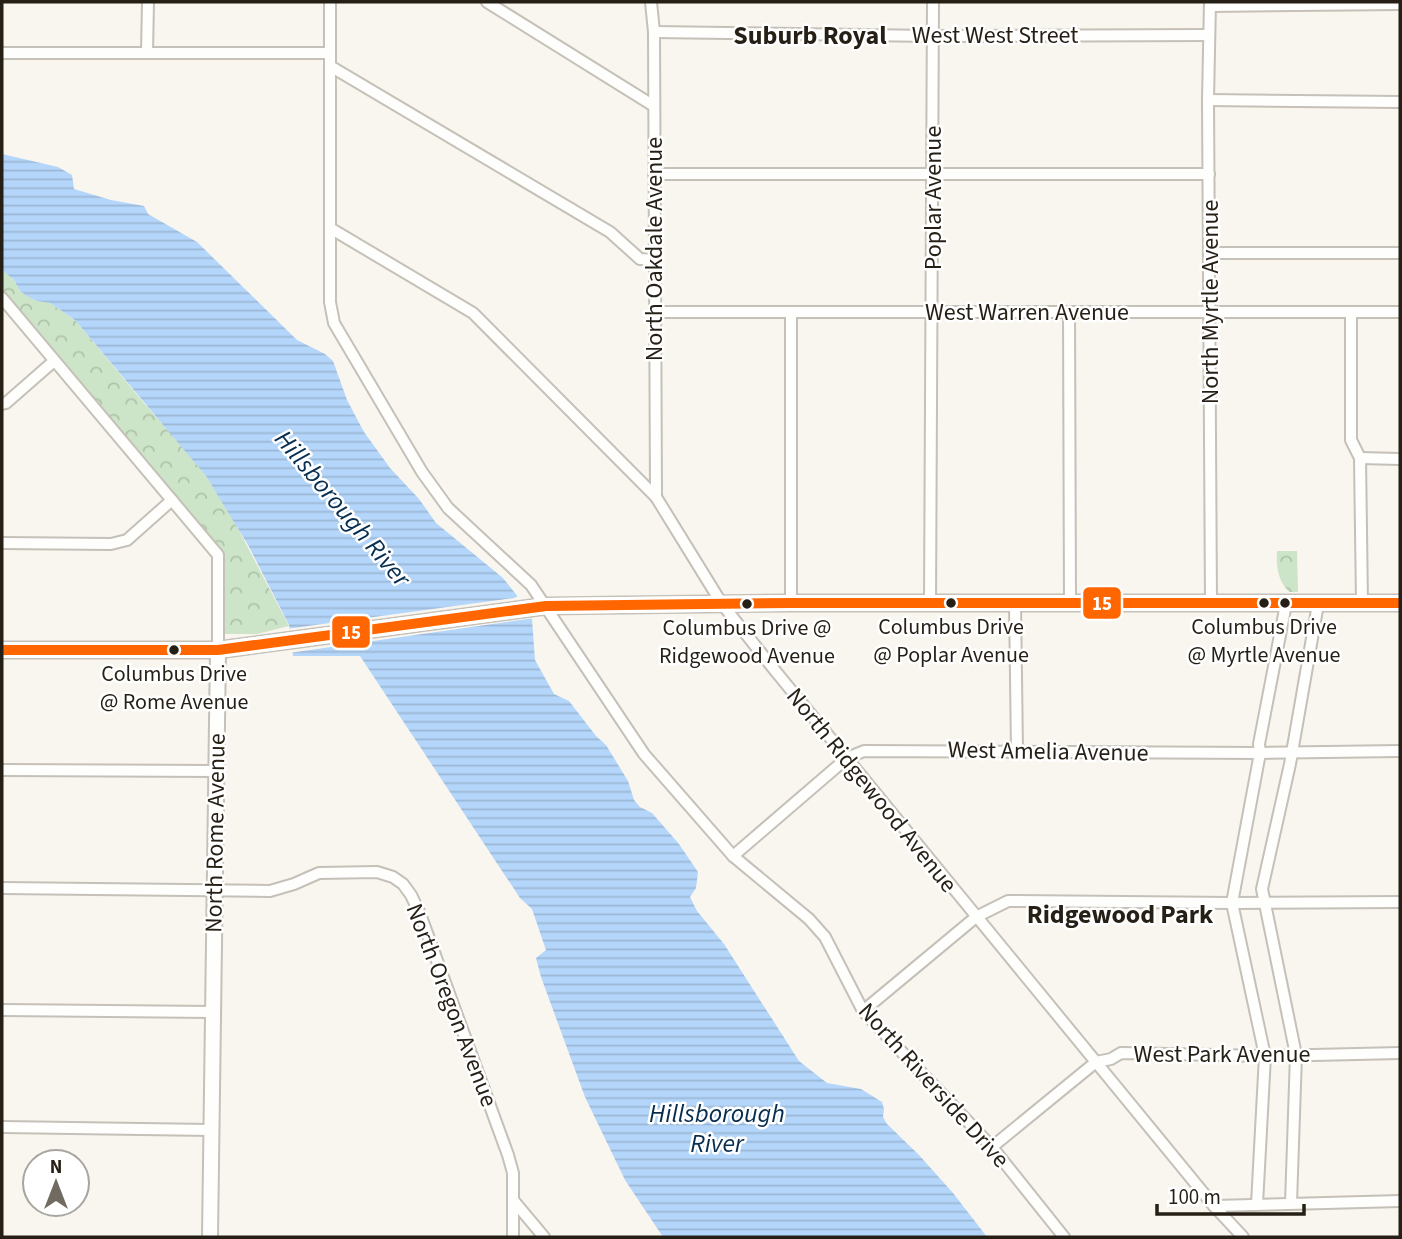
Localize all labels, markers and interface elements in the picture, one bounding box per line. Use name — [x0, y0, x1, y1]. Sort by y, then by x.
district label: Suburb Royal — [733, 17, 887, 54]
street label: West West Street — [912, 18, 1078, 53]
street label: Poplar Avenue — [916, 126, 951, 270]
street label: North Oakdale Avenue — [637, 137, 672, 361]
street label: North Myrtle Avenue — [1193, 200, 1228, 404]
street label: West Warren Avenue — [925, 295, 1129, 330]
water label: Hillsborough River — [266, 422, 420, 596]
line badge: 15 — [1082, 586, 1122, 620]
text: 15 — [1092, 591, 1112, 618]
marker: Columbus Drive @ Poplar Avenue — [944, 596, 958, 610]
marker: Columbus Drive @ Myrtle Avenue — [1257, 596, 1271, 610]
unlabelled marker — [1278, 596, 1292, 610]
marker: Columbus Drive @ Ridgewood Avenue — [740, 597, 754, 611]
place label: Columbus Drive @ Poplar Avenue — [873, 611, 1029, 671]
place label: Columbus Drive @ Myrtle Avenue — [1187, 611, 1341, 671]
place label: Columbus Drive @ Ridgewood Avenue — [659, 612, 835, 672]
line badge: 15 — [331, 615, 371, 649]
text: 15 — [341, 620, 361, 647]
marker: Columbus Drive @ Rome Avenue — [167, 643, 181, 657]
place label: Columbus Drive @ Rome Avenue — [100, 658, 248, 718]
street label: North Ridgewood Avenue — [778, 680, 965, 900]
street label: West Amelia Avenue — [947, 732, 1149, 771]
street label: North Rome Avenue — [196, 733, 235, 933]
district label: Ridgewood Park — [1027, 896, 1214, 933]
street label: North Oregon Avenue — [397, 898, 506, 1112]
street label: North Riverside Drive — [850, 995, 1017, 1176]
street label: West Park Avenue — [1134, 1037, 1310, 1072]
water label: Hillsborough River — [649, 1095, 785, 1162]
north arrow — [21, 1148, 91, 1218]
text: N — [50, 1154, 62, 1181]
scale bar — [1157, 1172, 1304, 1216]
text: 100 m — [1168, 1182, 1221, 1212]

